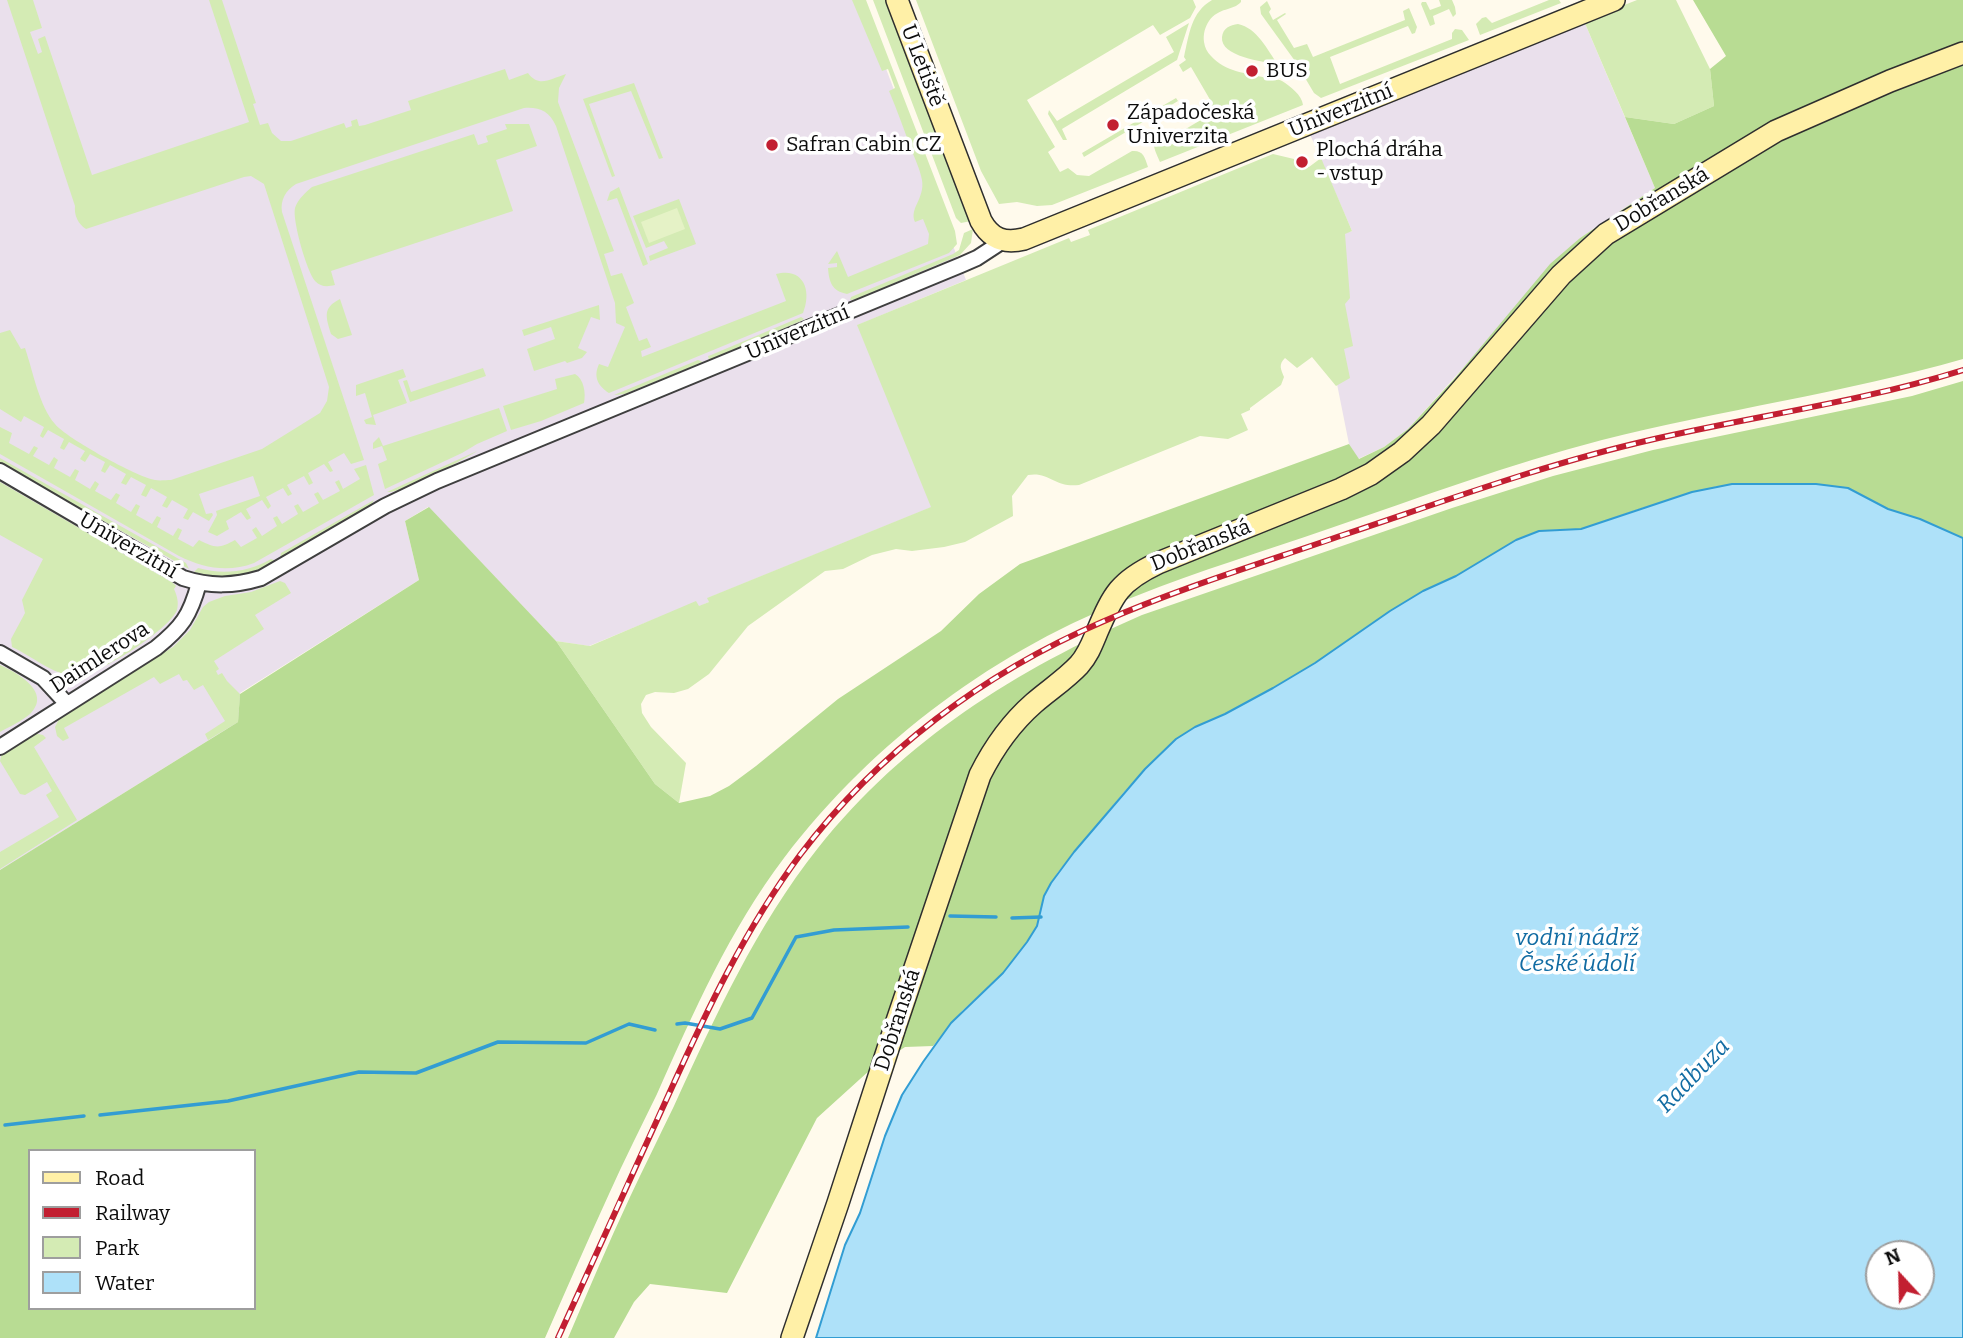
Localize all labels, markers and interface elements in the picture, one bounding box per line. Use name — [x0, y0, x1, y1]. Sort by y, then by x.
street label: U Letiště — [895, 21, 949, 111]
place label: BUS — [1266, 58, 1308, 84]
marker: BUS — [1244, 63, 1260, 79]
street label: Univerzitní — [1285, 79, 1397, 143]
place label: Západočeská Univerzita — [1127, 100, 1255, 150]
marker: Západočeská Univerzita — [1105, 117, 1121, 133]
place label: Safran Cabin CZ — [786, 132, 942, 158]
marker: Safran Cabin CZ — [764, 137, 780, 153]
place label: Plochá dráha - vstup — [1316, 137, 1443, 187]
marker: Plochá dráha - vstup — [1294, 154, 1310, 170]
street label: Dobřanská — [1610, 162, 1714, 238]
street label: Univerzitní — [743, 300, 853, 366]
street label: Univerzitní — [74, 508, 182, 584]
street label: Dobřanská — [1147, 515, 1255, 577]
street label: Daimlerova — [46, 617, 154, 699]
water label: vodní nádrž České údolí — [1515, 925, 1639, 979]
street label: Dobřanská — [870, 966, 926, 1074]
water label: Radbuza — [1652, 1033, 1736, 1119]
legend — [28, 1149, 256, 1310]
text: Road — [95, 1165, 144, 1191]
text: Railway — [95, 1200, 170, 1226]
text: Park — [95, 1235, 139, 1261]
north arrow — [1865, 1240, 1935, 1310]
text: N — [1882, 1244, 1904, 1270]
text: Water — [95, 1270, 154, 1296]

